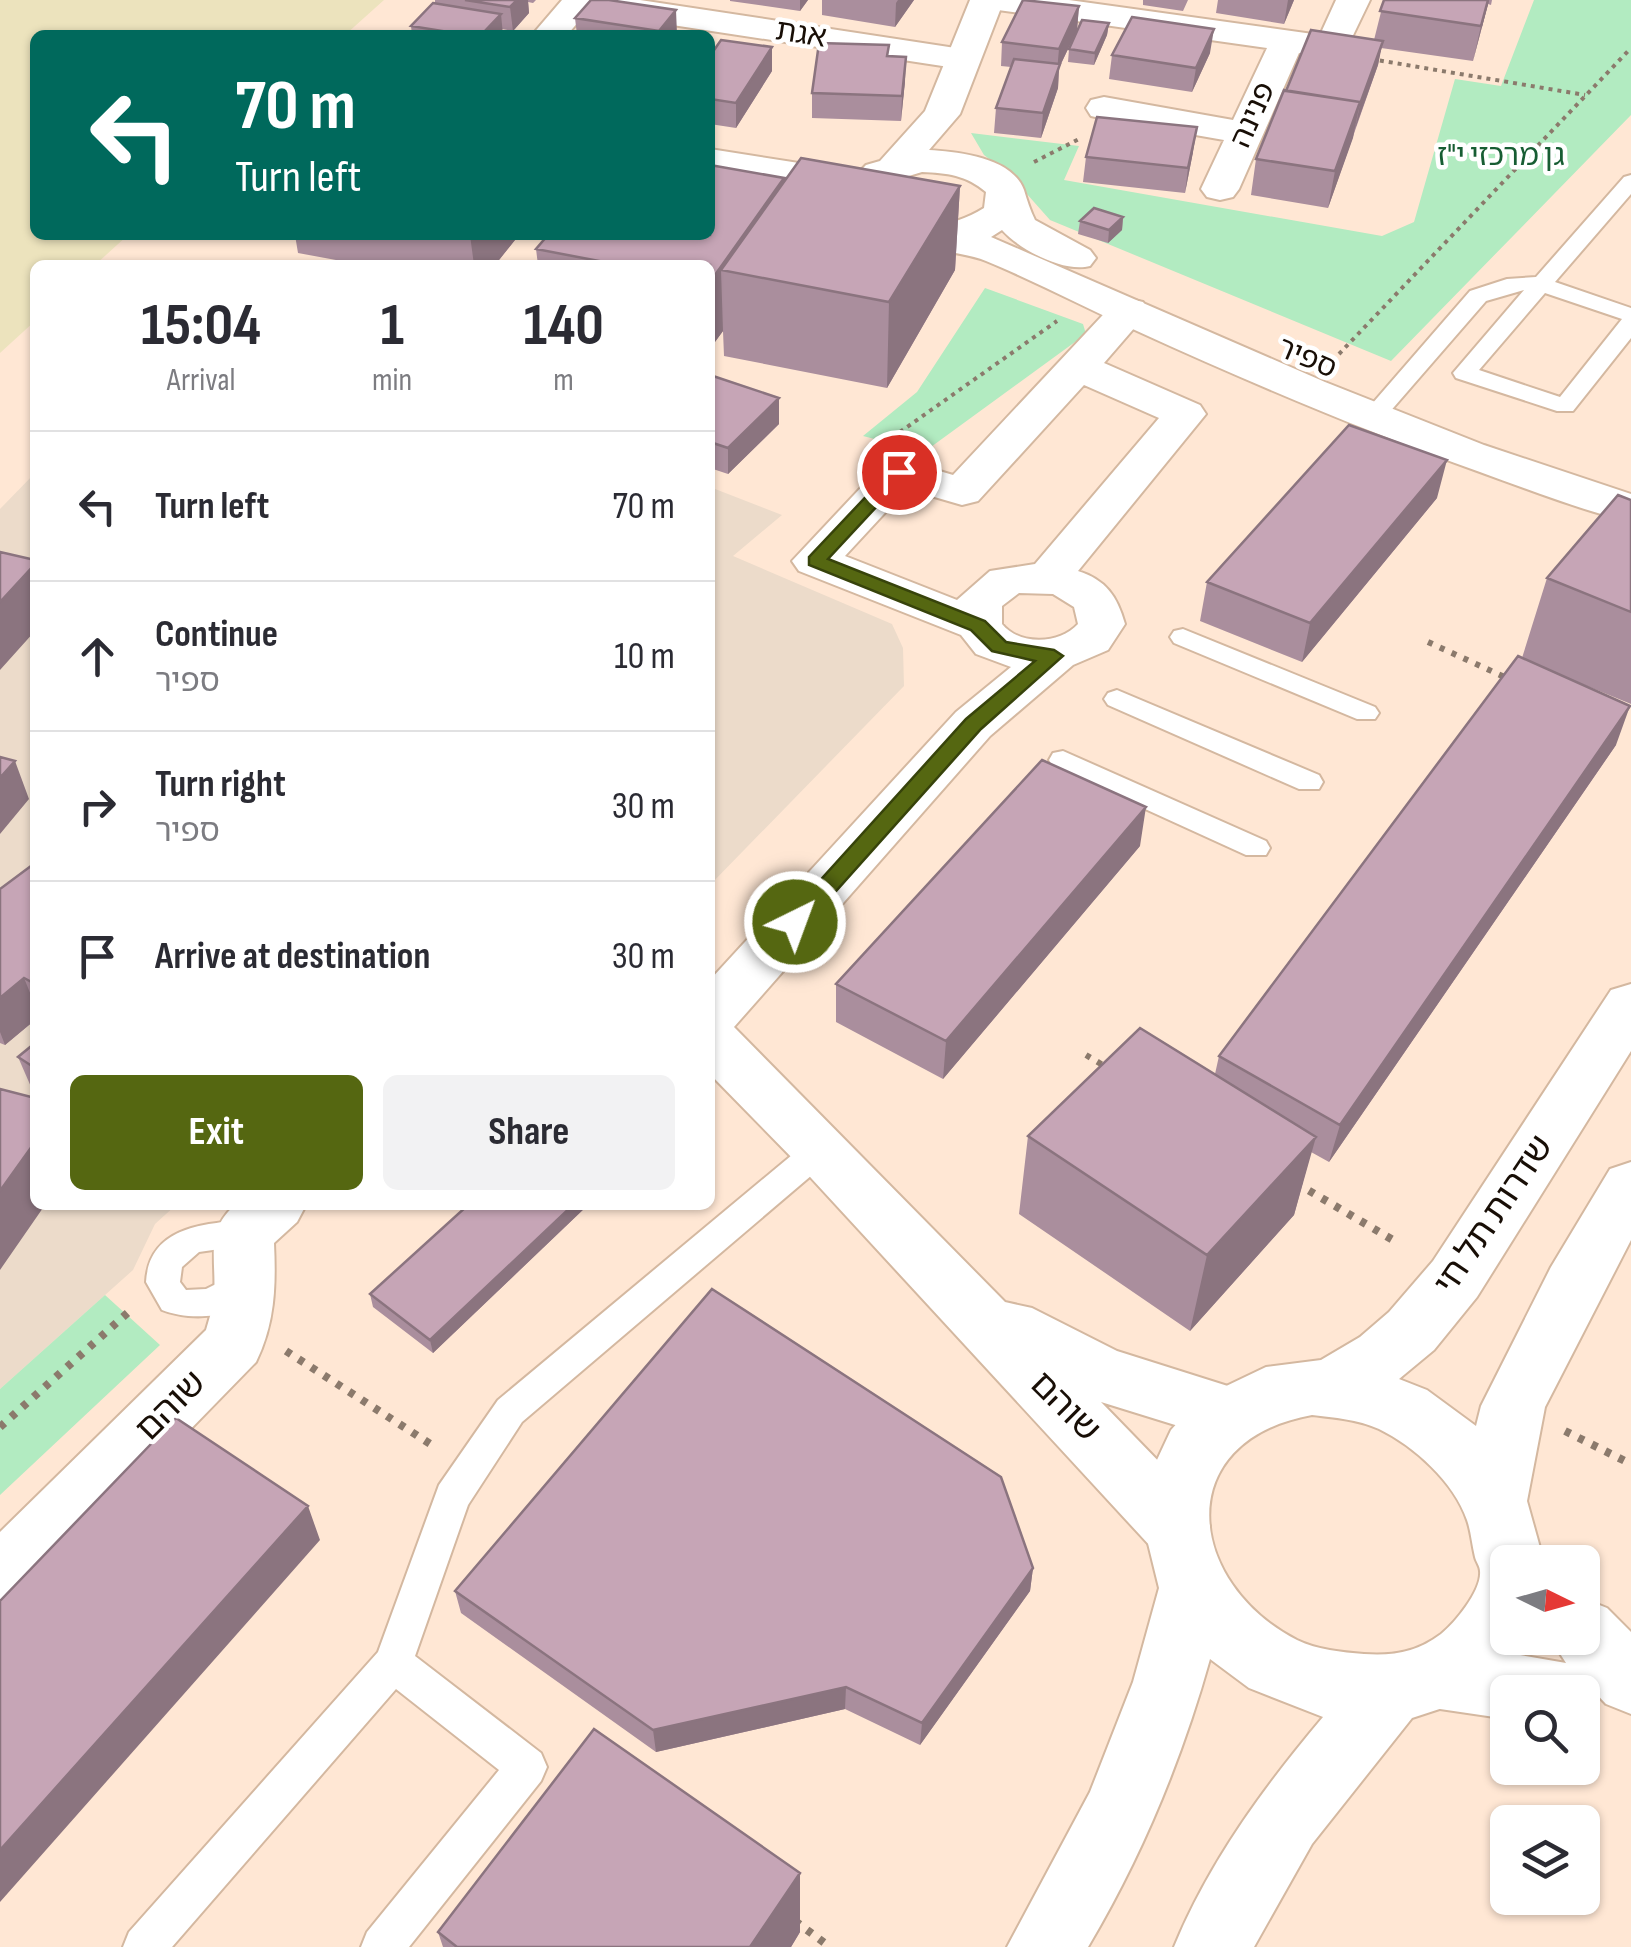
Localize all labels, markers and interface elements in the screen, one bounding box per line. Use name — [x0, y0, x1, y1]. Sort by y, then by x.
street label: אגת — [773, 12, 829, 56]
text: 70 m — [235, 65, 356, 149]
icon: left — [70, 70, 200, 200]
street label: פנינה — [1223, 77, 1283, 153]
park label: גן מרכזי י"ז — [1437, 138, 1565, 174]
text: Turn left — [235, 150, 361, 205]
text: 15:04 — [141, 290, 261, 362]
text: 1 — [380, 290, 404, 362]
text: 140 — [523, 290, 604, 362]
street label: ספיר — [1272, 330, 1342, 386]
text: Arrival — [167, 361, 235, 400]
text: min — [372, 361, 412, 400]
text: m — [553, 361, 574, 400]
pin — [857, 430, 942, 515]
icon: arrive — [872, 445, 927, 500]
icon: left — [70, 479, 125, 534]
text: Turn left — [155, 484, 269, 529]
text: 70 m — [613, 484, 675, 529]
text: Continue — [155, 612, 278, 657]
icon: ahead — [70, 629, 125, 684]
text: 10 m — [614, 634, 675, 679]
text: ספיר — [155, 662, 220, 701]
text: Turn right — [155, 762, 286, 807]
icon: right — [70, 779, 125, 834]
text: 30 m — [612, 784, 675, 829]
text: ספיר — [155, 812, 220, 851]
position arrow — [743, 870, 847, 974]
icon: arrive — [70, 929, 125, 984]
text: Arrive at destination — [155, 934, 430, 979]
text: 30 m — [612, 934, 675, 979]
button: Exit — [70, 1075, 363, 1190]
button: Share — [383, 1075, 675, 1190]
street label: שדרות תל חי — [1425, 1127, 1563, 1303]
street label: שוהם — [127, 1362, 215, 1450]
street label: שוהם — [1021, 1363, 1109, 1451]
north arrow — [1490, 1545, 1600, 1655]
map controls — [1490, 1545, 1600, 1915]
button: search — [1490, 1675, 1600, 1785]
button: layers — [1490, 1805, 1600, 1915]

